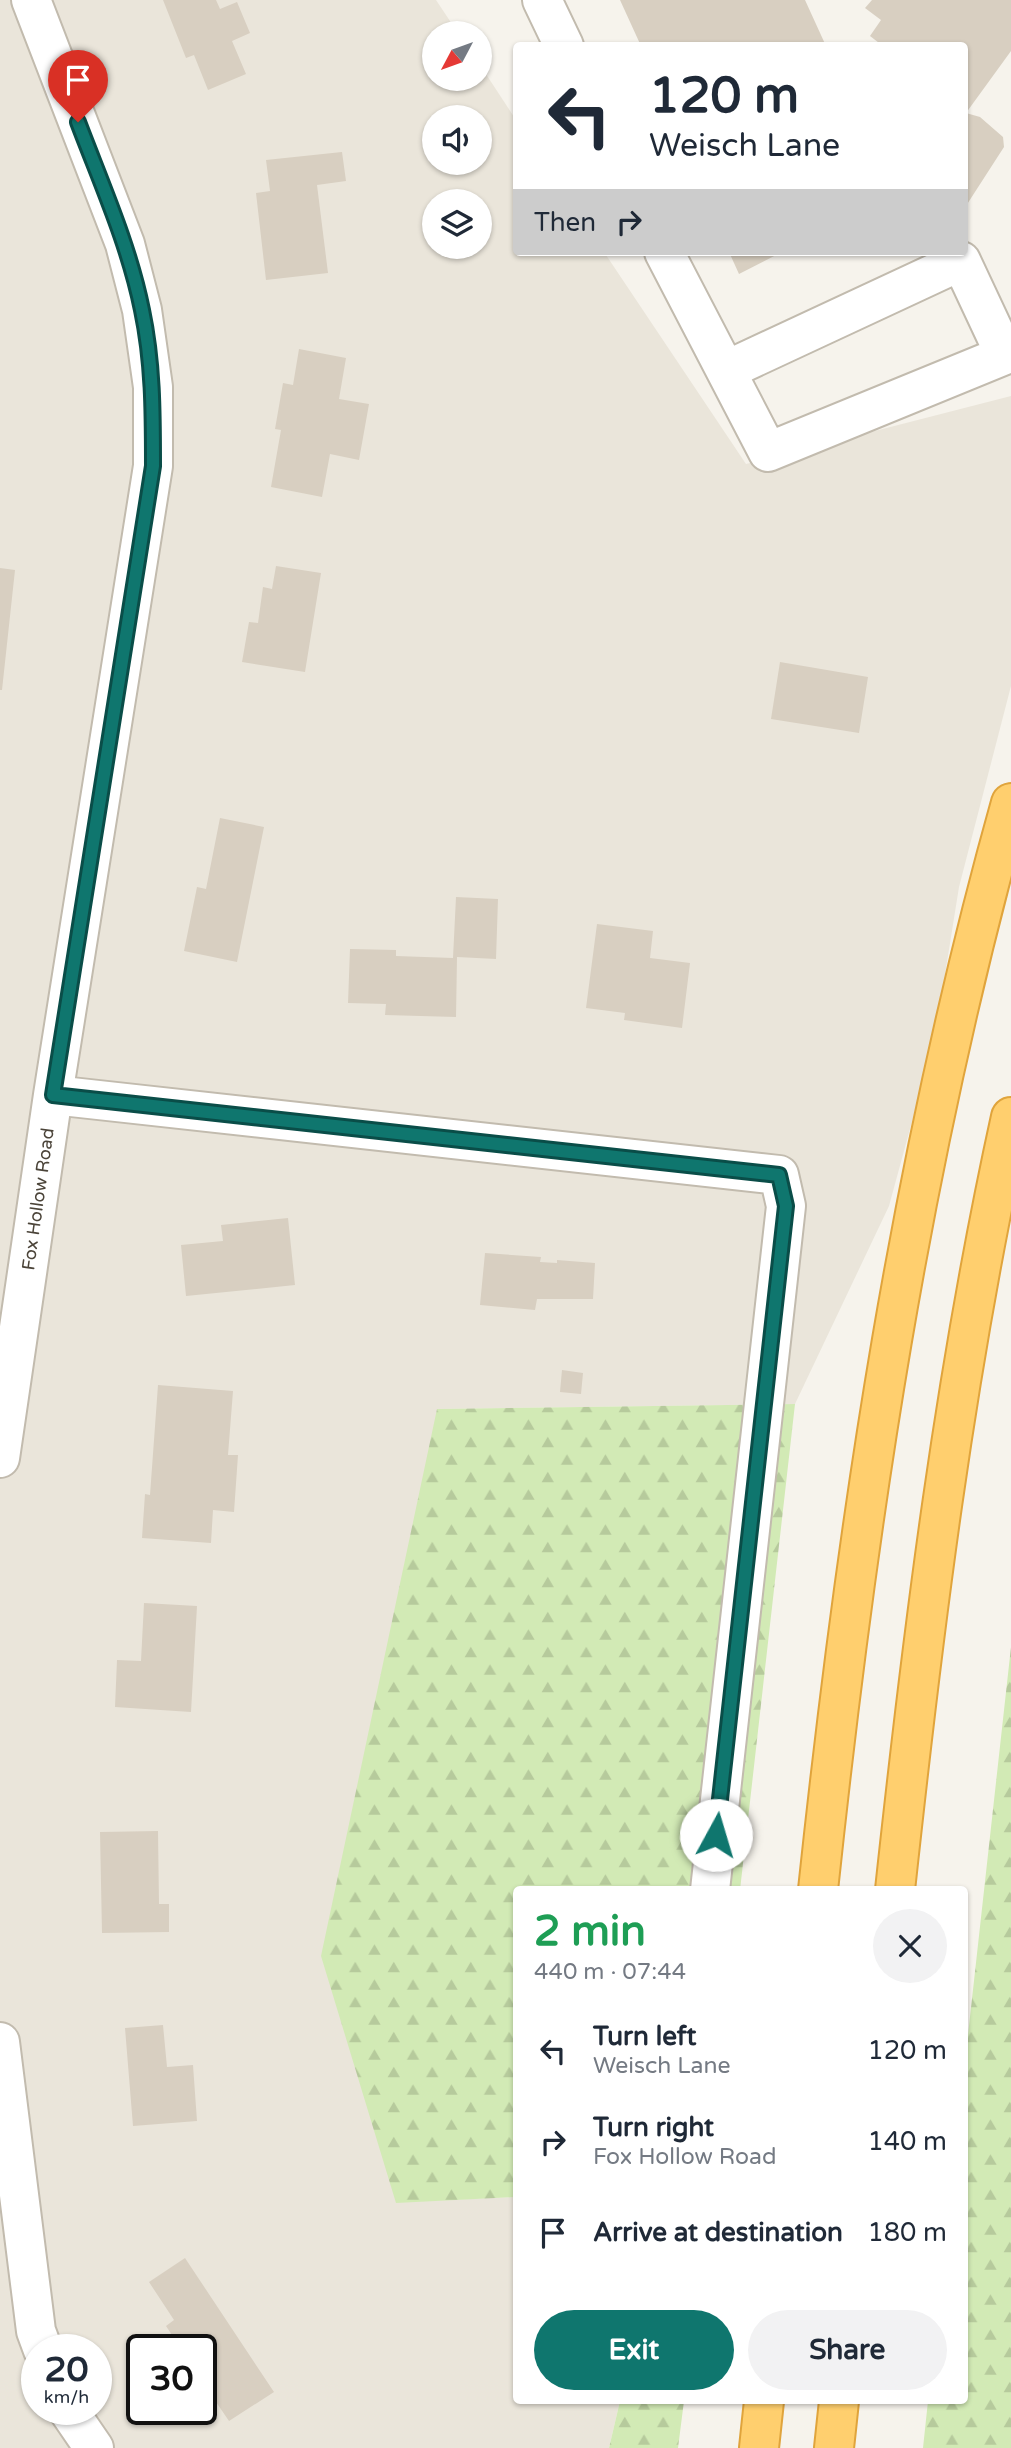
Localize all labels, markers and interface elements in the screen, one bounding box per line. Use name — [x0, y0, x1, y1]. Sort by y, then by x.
north arrow — [422, 21, 492, 91]
map controls — [422, 21, 492, 259]
pin — [48, 50, 108, 122]
icon: arrive — [59, 61, 97, 99]
text: 120 m — [649, 67, 799, 126]
icon: left — [534, 70, 625, 161]
button: sound — [422, 105, 492, 175]
text: Weisch Lane — [649, 127, 840, 165]
button: layers — [422, 189, 492, 259]
icon: right — [610, 203, 648, 241]
text: Then — [534, 207, 596, 238]
street label: Fox Hollow Road — [17, 1126, 59, 1272]
position arrow — [679, 1798, 753, 1872]
text: 2 min — [534, 1906, 646, 1957]
button: close — [873, 1909, 947, 1983]
text: 440 m · 07:44 — [534, 1958, 686, 1986]
text: Turn left — [593, 2021, 696, 2052]
icon: left — [534, 2032, 572, 2070]
text: 120 m — [867, 2035, 947, 2066]
text: Weisch Lane — [593, 2052, 730, 2080]
text: Turn right — [593, 2112, 714, 2143]
icon: right — [534, 2123, 572, 2161]
text: 140 m — [867, 2126, 947, 2157]
text: Fox Hollow Road — [593, 2143, 776, 2171]
icon: arrive — [534, 2214, 572, 2252]
text: Arrive at destination — [593, 2217, 843, 2248]
text: 180 m — [867, 2217, 947, 2248]
button: Exit — [534, 2310, 734, 2390]
button: Share — [748, 2310, 947, 2390]
speed limit sign: 30 — [126, 2334, 217, 2425]
text: 20 — [45, 2349, 88, 2391]
text: km/h — [44, 2386, 89, 2408]

